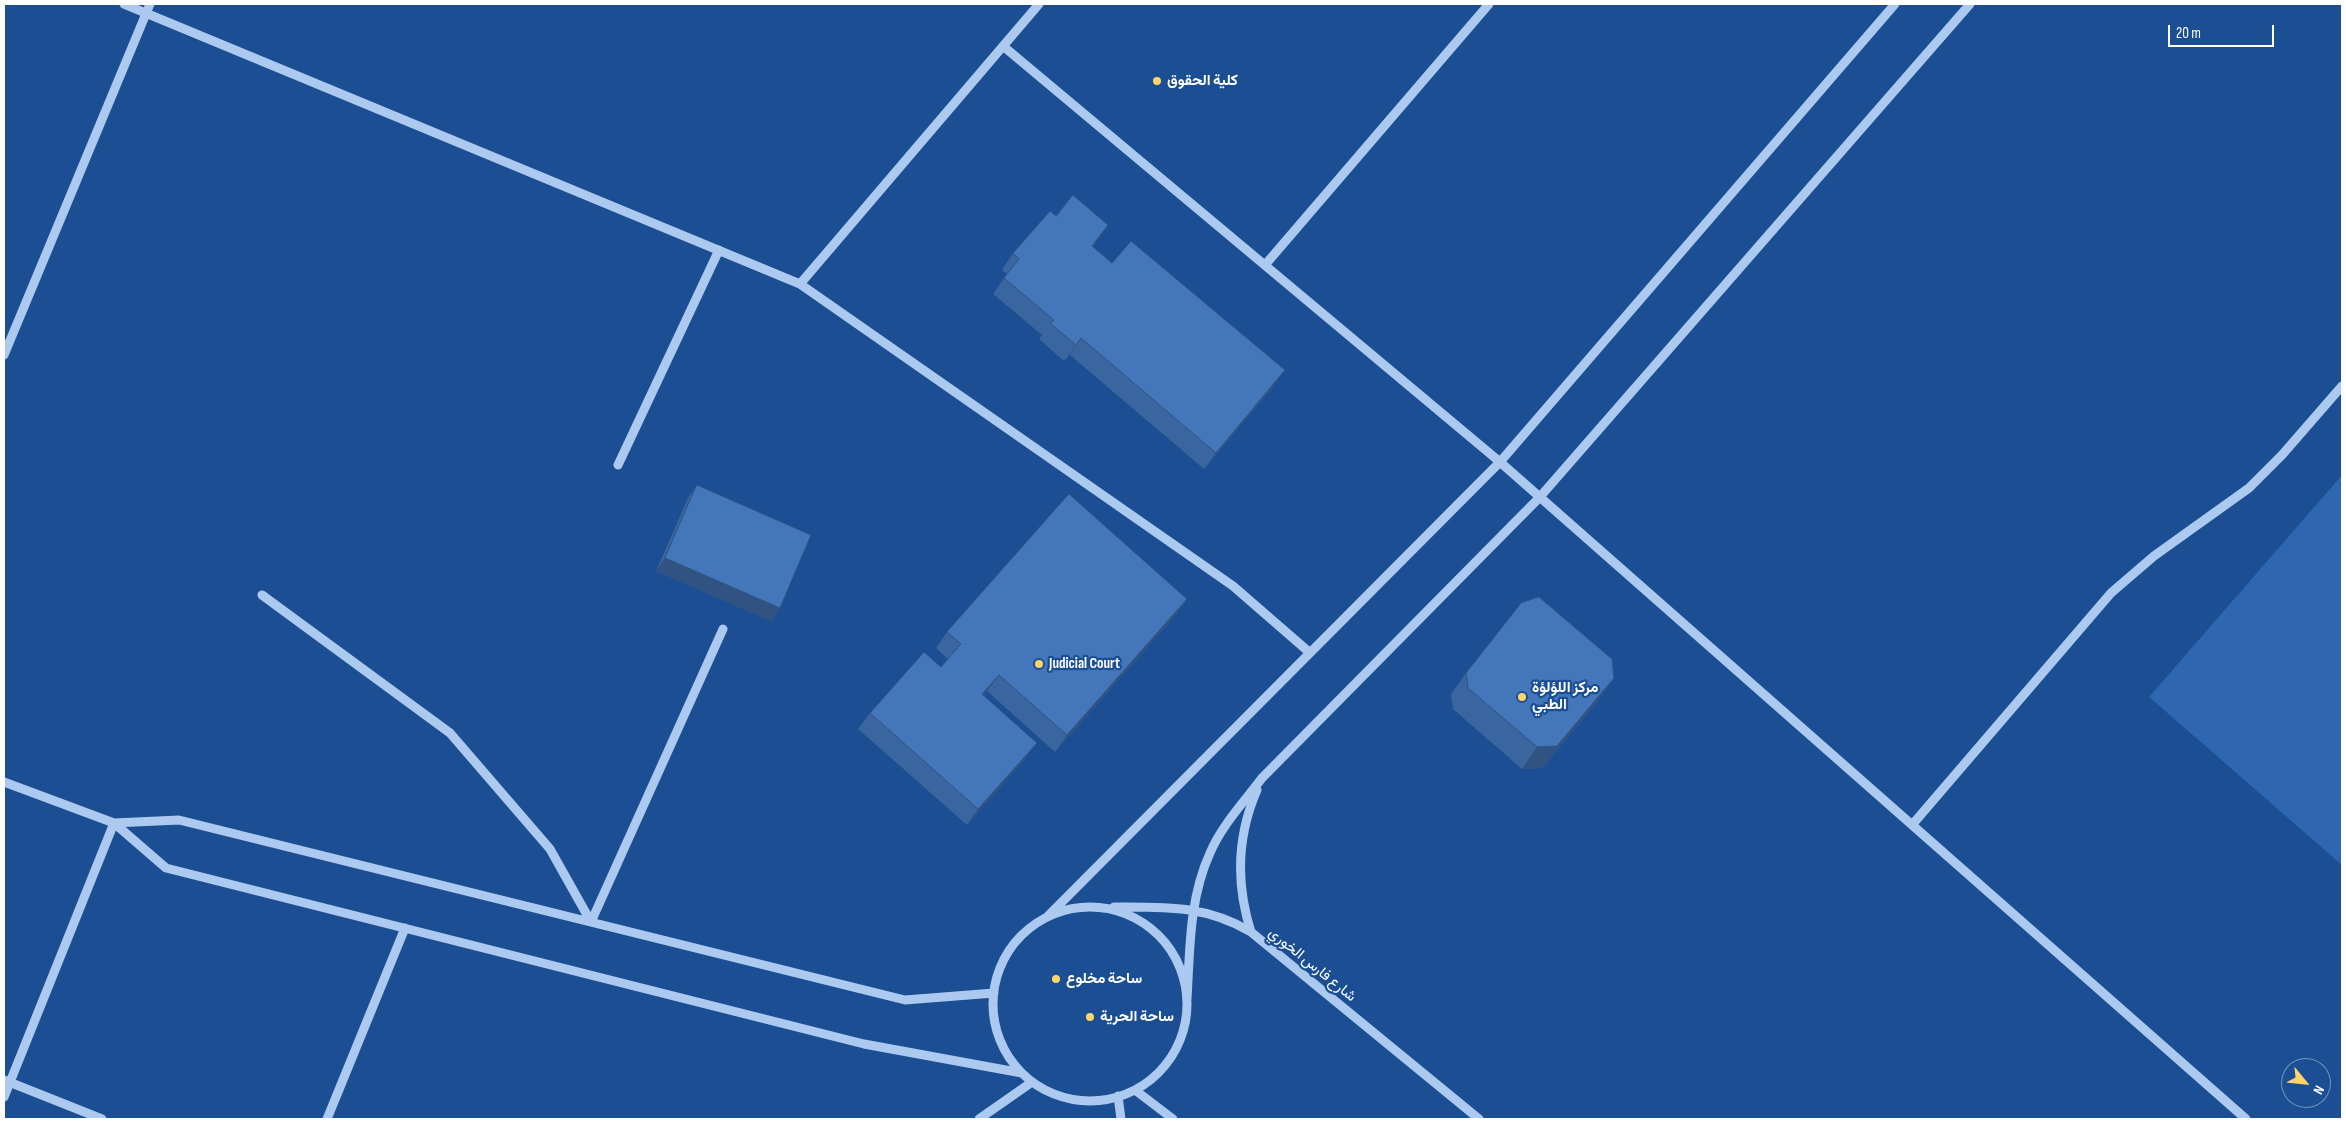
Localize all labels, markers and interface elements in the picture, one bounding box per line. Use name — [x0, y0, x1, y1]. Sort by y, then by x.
scale bar — [2171, 15, 2277, 47]
text: 20 m — [2176, 24, 2201, 43]
place label: كلية الحقوق — [1167, 72, 1238, 90]
marker: كلية الحقوق — [1151, 75, 1163, 87]
place label: Judicial Court — [1049, 655, 1120, 673]
marker: Judicial Court — [1033, 658, 1045, 670]
place label: مركز اللؤلؤة الطبي — [1532, 679, 1598, 714]
marker: مركز اللؤلؤة الطبي — [1516, 691, 1528, 703]
street label: شارع فارس الخوري — [1264, 924, 1360, 1006]
place label: ساحة مخلوع — [1066, 970, 1142, 988]
marker: ساحة مخلوع — [1050, 973, 1062, 985]
place label: ساحة الحرية — [1100, 1008, 1174, 1026]
marker: ساحة الحرية — [1084, 1011, 1096, 1023]
north arrow — [2281, 1058, 2331, 1108]
text: N — [2310, 1083, 2328, 1097]

